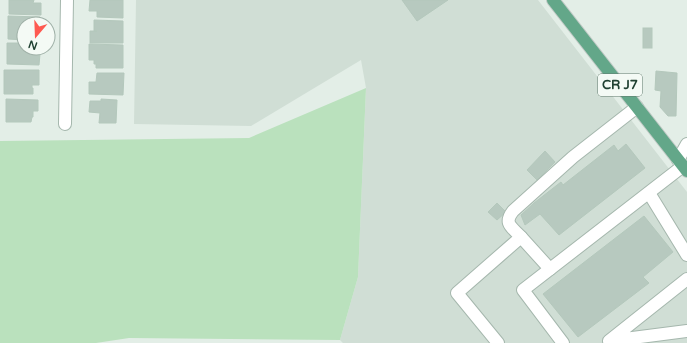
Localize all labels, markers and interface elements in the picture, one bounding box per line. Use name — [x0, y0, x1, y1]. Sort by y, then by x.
north arrow — [16, 16, 56, 56]
text: N — [27, 37, 39, 53]
road number: CR J7 — [598, 74, 642, 96]

